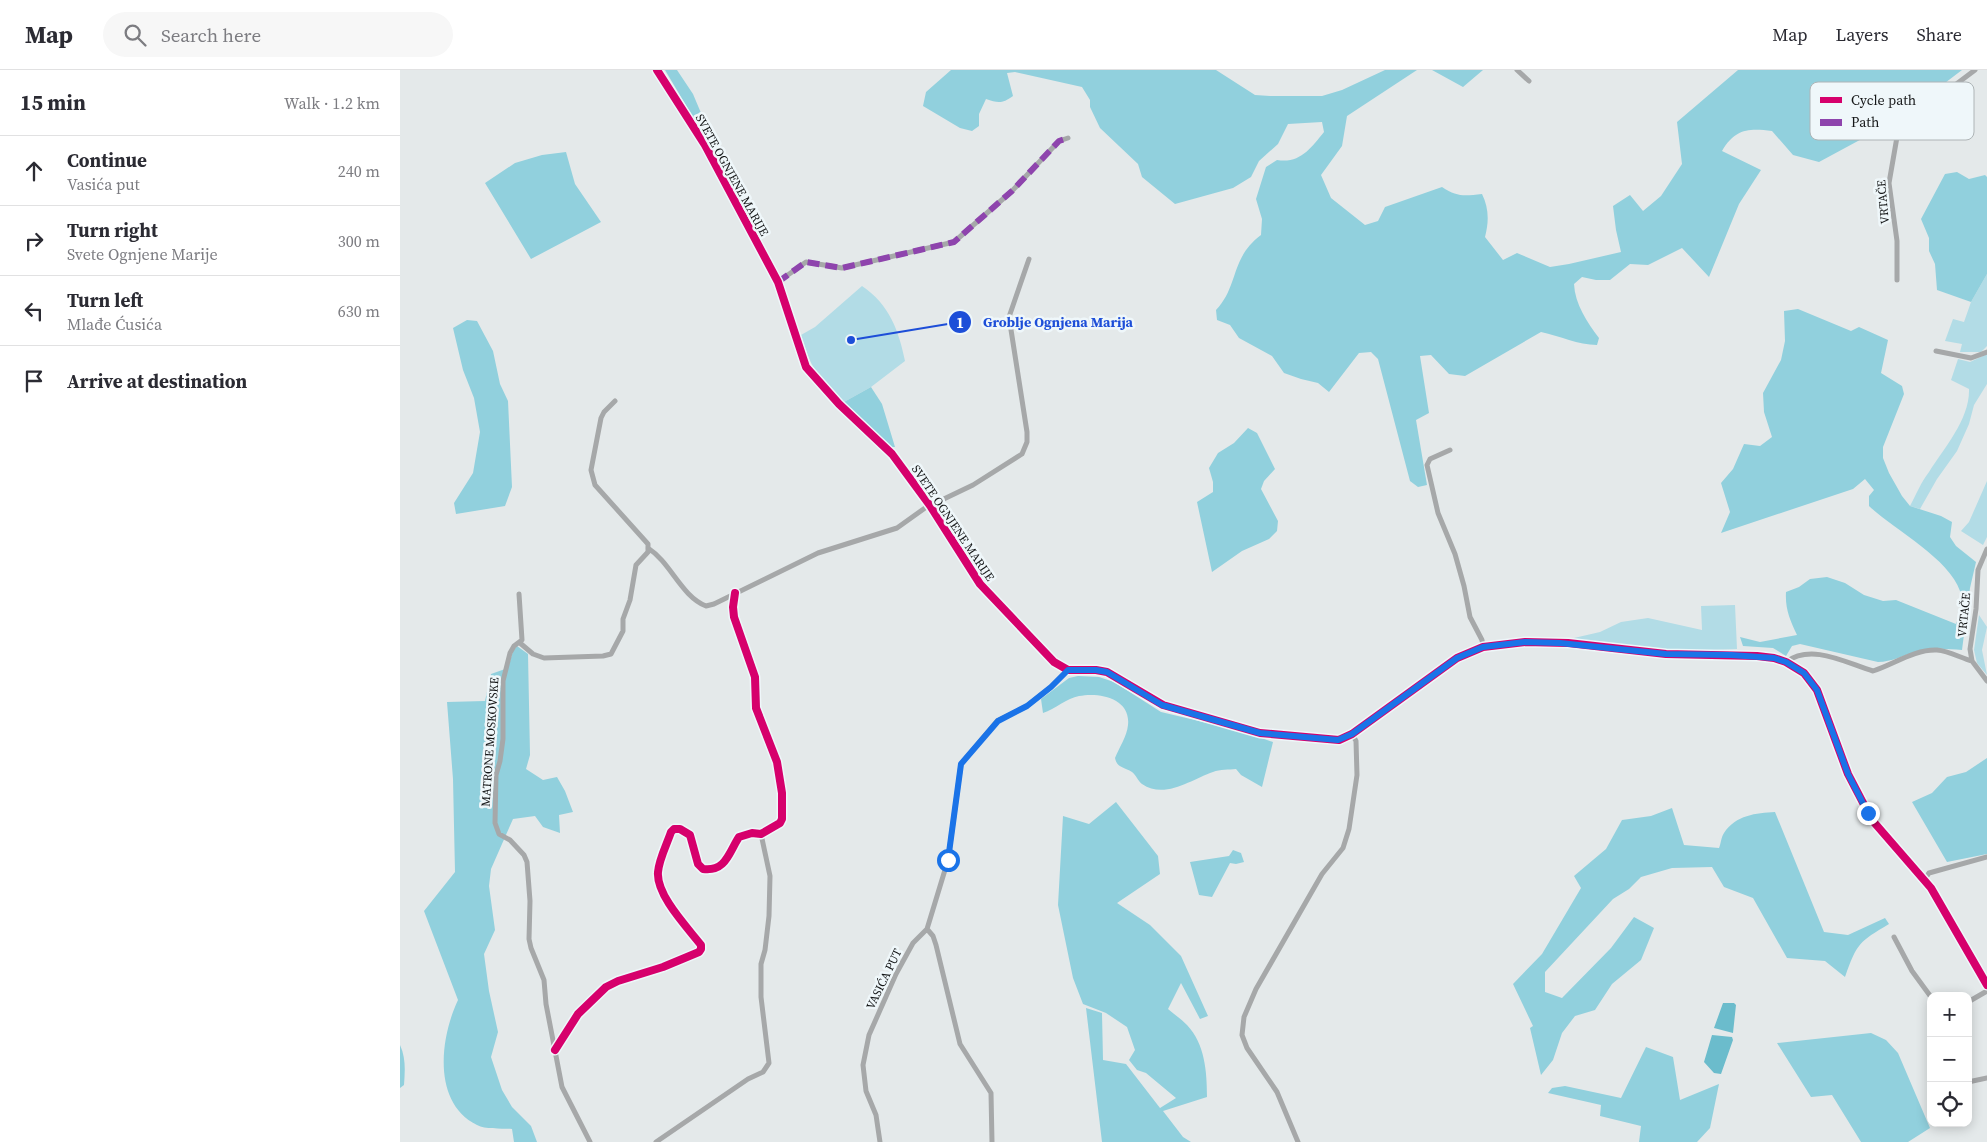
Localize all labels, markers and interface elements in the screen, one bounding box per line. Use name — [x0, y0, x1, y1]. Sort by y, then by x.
search box — [103, 12, 453, 57]
text: Map — [25, 18, 73, 51]
icon: search — [121, 21, 149, 49]
text: Search here — [161, 22, 261, 48]
text: Map — [1772, 22, 1807, 47]
text: Layers — [1835, 22, 1888, 47]
text: Share — [1916, 22, 1962, 47]
legend — [1810, 82, 1974, 140]
text: 15 min — [20, 88, 86, 117]
text: Cycle path — [1851, 90, 1916, 110]
text: Walk · 1.2 km — [284, 92, 380, 114]
street label: SVETE OGNJENE MARIJE — [692, 111, 772, 239]
text: Path — [1851, 112, 1879, 132]
text: Continue — [67, 147, 147, 173]
icon: ahead — [20, 157, 48, 185]
text: 240 m — [338, 160, 380, 182]
text: Vasića put — [67, 173, 140, 195]
street label: VRTAČE — [1873, 179, 1893, 225]
text: Turn right — [67, 217, 158, 243]
icon: right — [20, 227, 48, 255]
text: 300 m — [338, 230, 380, 252]
text: Svete Ognjene Marije — [67, 243, 218, 265]
text: Turn left — [67, 287, 143, 313]
icon: left — [20, 297, 48, 325]
text: 630 m — [338, 300, 380, 322]
callout: Groblje Ognjena Marija — [948, 308, 1143, 337]
text: 1 — [956, 312, 964, 333]
text: Groblje Ognjena Marija — [983, 312, 1134, 332]
text: Mlađe Ćusića — [67, 313, 162, 335]
icon: arrive — [20, 367, 48, 395]
text: Arrive at destination — [67, 368, 247, 394]
street label: SVETE OGNJENE MARIJE — [908, 462, 998, 584]
street label: VRTAČE — [1954, 592, 1974, 638]
street label: MATRONE MOSKOVSKE — [477, 677, 503, 807]
route end — [1857, 802, 1880, 825]
route start — [937, 849, 960, 872]
street label: VASIĆA PUT — [862, 945, 906, 1012]
map controls — [1927, 992, 1972, 1127]
button: + — [1927, 992, 1972, 1037]
button: − — [1927, 1037, 1972, 1082]
button: locate — [1927, 1082, 1972, 1127]

